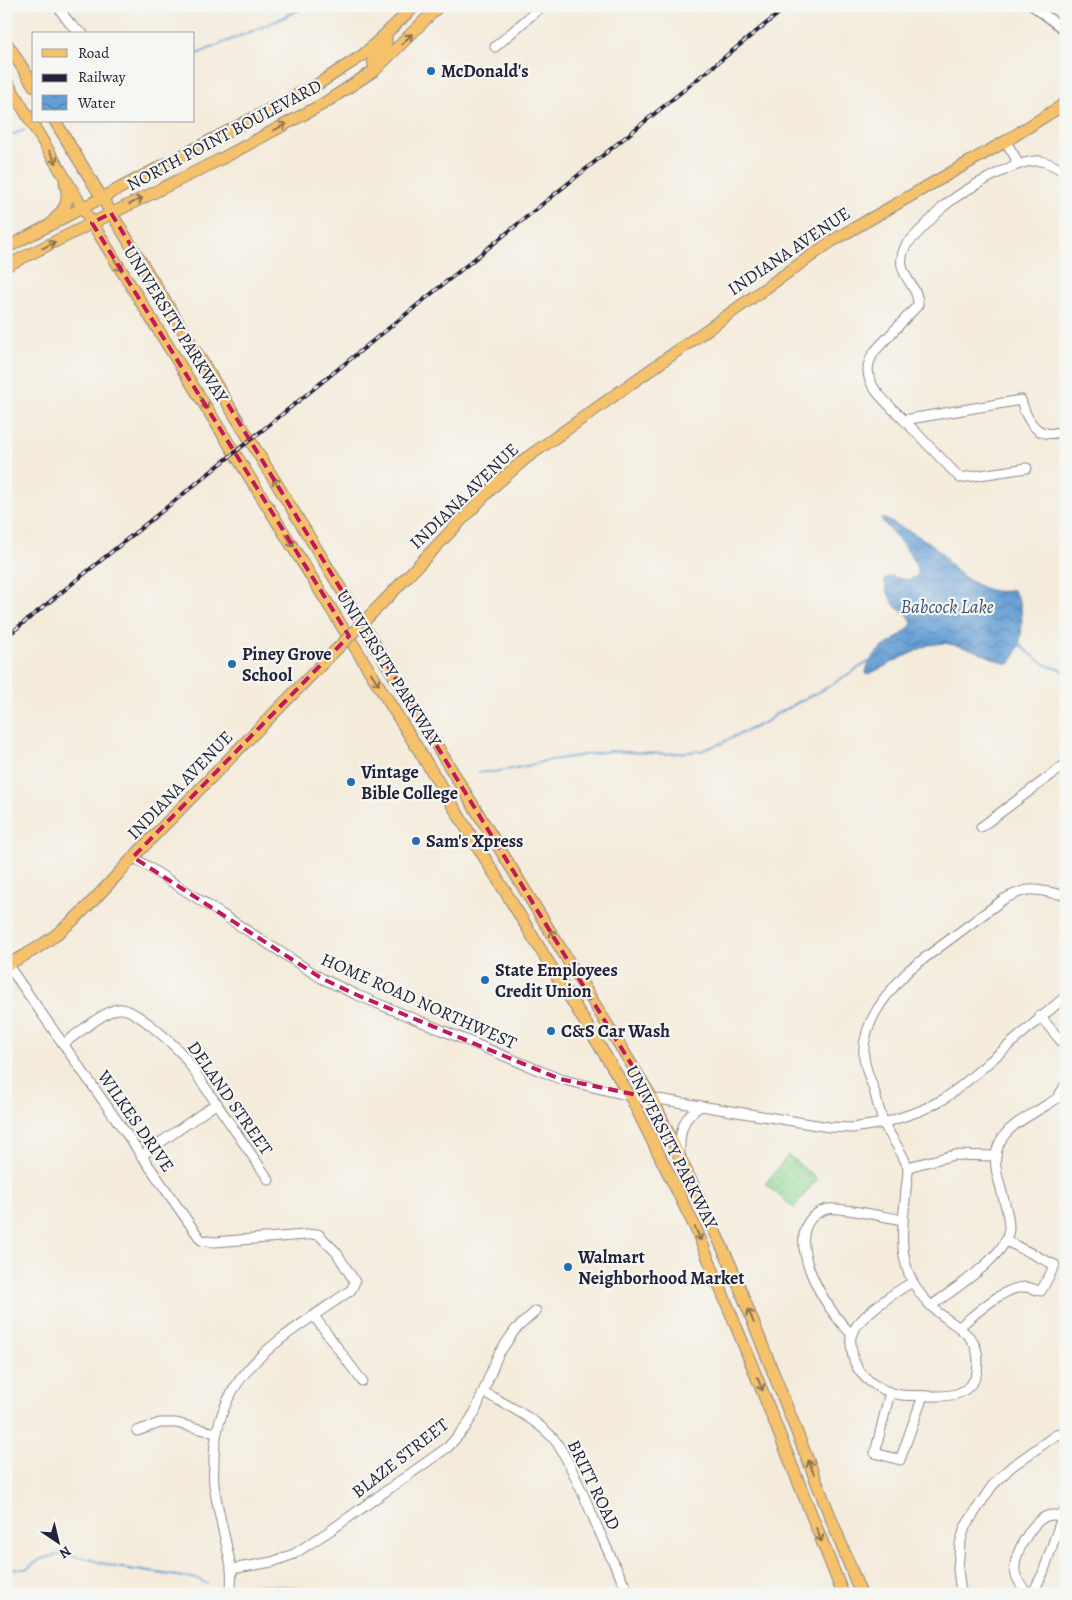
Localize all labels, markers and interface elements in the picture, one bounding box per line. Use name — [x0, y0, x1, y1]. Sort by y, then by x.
legend — [32, 32, 195, 122]
one-way arrow — [401, 33, 413, 46]
text: Road — [78, 43, 110, 63]
place label: McDonald's — [441, 59, 529, 83]
marker: McDonald's — [425, 65, 437, 77]
text: Railway — [78, 67, 126, 87]
street label: NORTH POINT BOULEVARD — [122, 73, 326, 197]
text: Water — [77, 93, 115, 113]
one-way arrow — [273, 122, 288, 132]
one-way arrow — [48, 150, 58, 165]
one-way arrow — [128, 196, 143, 206]
street label: INDIANA AVENUE — [723, 201, 855, 301]
one-way arrow — [41, 240, 56, 249]
street label: UNIVERSITY PARKWAY — [118, 241, 235, 408]
one-way arrow — [114, 257, 124, 271]
one-way arrow — [200, 395, 210, 409]
street label: INDIANA AVENUE — [404, 438, 524, 554]
one-way arrow — [271, 478, 281, 492]
one-way arrow — [285, 533, 295, 547]
street label: UNIVERSITY PARKWAY — [331, 585, 448, 752]
water label: Babcock Lake — [900, 594, 994, 620]
place label: Piney Grove School — [242, 642, 332, 687]
marker: Piney Grove School — [226, 658, 238, 670]
one-way arrow — [371, 672, 381, 686]
street label: INDIANA AVENUE — [122, 725, 238, 845]
place label: Vintage Bible College — [360, 760, 458, 805]
marker: Vintage Bible College — [345, 776, 357, 788]
place label: Sam's Xpress — [426, 829, 523, 853]
marker: Sam's Xpress — [410, 835, 422, 847]
one-way arrow — [548, 930, 558, 944]
street label: HOME ROAD NORTHWEST — [317, 947, 521, 1055]
place label: State Employees Credit Union — [495, 958, 618, 1003]
marker: State Employees Credit Union — [479, 974, 491, 986]
place label: C&S Car Wash — [561, 1019, 670, 1043]
marker: C&S Car Wash — [545, 1025, 557, 1037]
street label: DELAND STREET — [182, 1036, 278, 1160]
street label: UNIVERSITY PARKWAY — [620, 1061, 724, 1234]
street label: WILKES DRIVE — [92, 1065, 180, 1177]
one-way arrow — [693, 1226, 703, 1241]
place label: Walmart Neighborhood Market — [577, 1245, 744, 1290]
marker: Walmart Neighborhood Market — [562, 1261, 574, 1273]
one-way arrow — [745, 1309, 755, 1324]
one-way arrow — [755, 1376, 765, 1391]
street label: BLAZE STREET — [347, 1413, 454, 1503]
street label: BRITT ROAD — [562, 1436, 626, 1534]
one-way arrow — [805, 1460, 815, 1475]
north arrow — [32, 1518, 82, 1568]
one-way arrow — [815, 1527, 825, 1542]
text: N — [56, 1542, 75, 1563]

